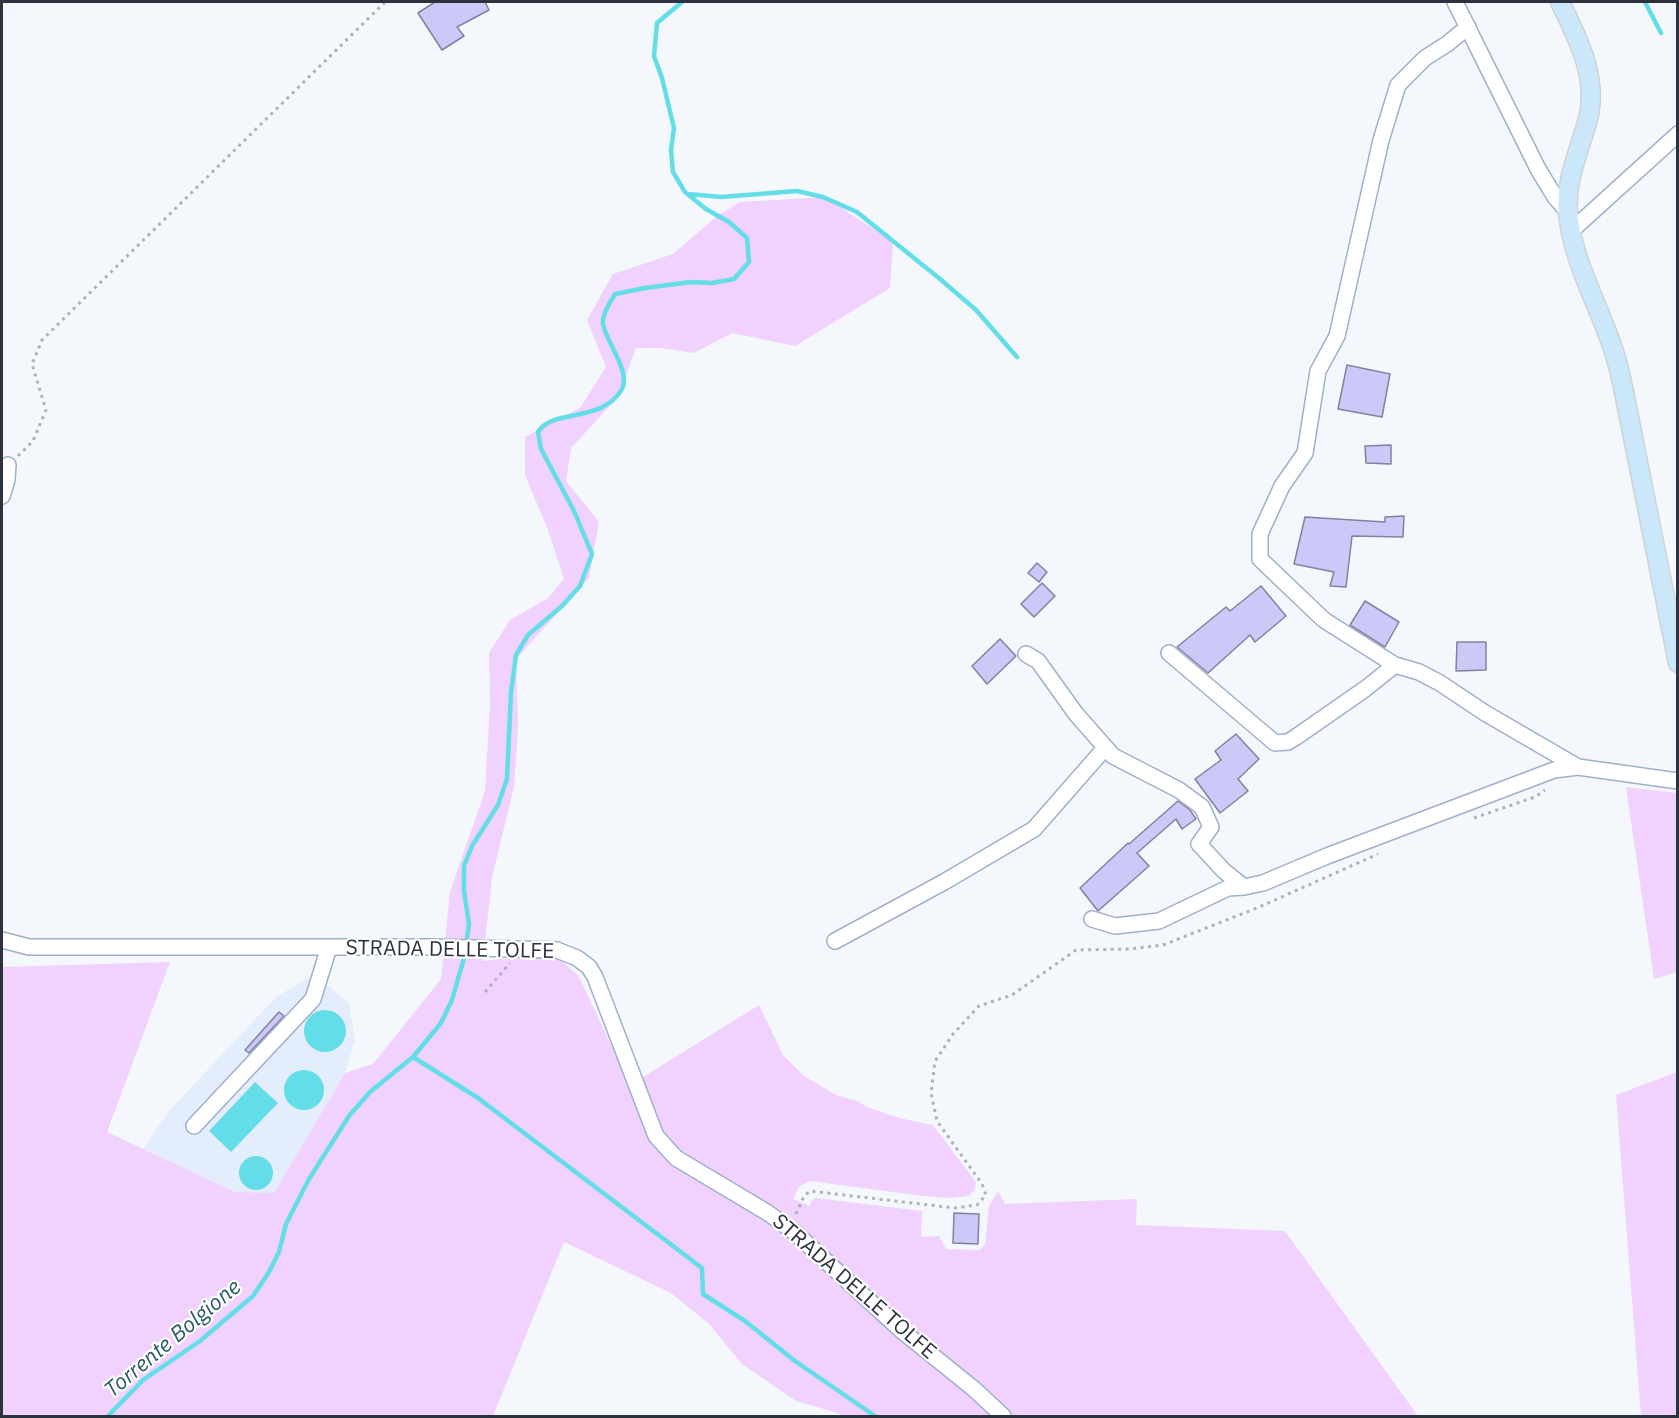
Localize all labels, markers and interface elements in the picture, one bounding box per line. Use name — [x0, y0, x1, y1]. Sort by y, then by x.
street label: STRADA DELLE TOLFE — [345, 936, 555, 964]
street label: STRADA DELLE TOLFE — [767, 1209, 941, 1365]
water label: Torrente Bolgione — [99, 1274, 247, 1404]

